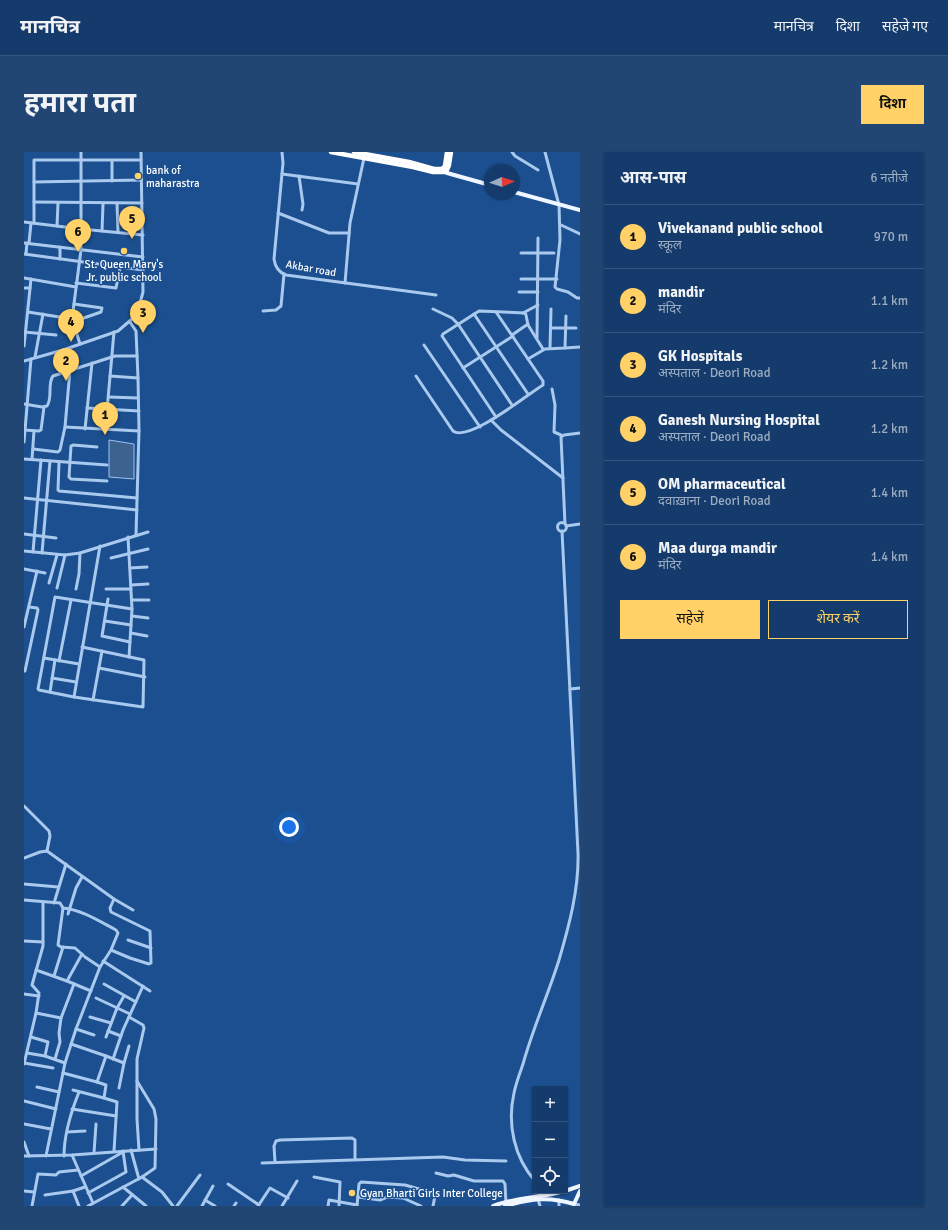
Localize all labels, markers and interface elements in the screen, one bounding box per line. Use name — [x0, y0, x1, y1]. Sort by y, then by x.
text: मानचित्र — [20, 15, 80, 39]
text: मानचित्र — [774, 18, 814, 35]
text: दिशा — [836, 18, 860, 35]
text: सहेजे गए — [882, 18, 928, 35]
button: दिशा — [861, 85, 924, 124]
text: हमारा पता — [24, 86, 136, 120]
place label: bank of maharastra — [146, 164, 200, 190]
north arrow — [484, 164, 520, 200]
text: आस-पास — [620, 167, 686, 188]
text: 6 नतीजे — [870, 170, 908, 186]
marker: bank of maharastra — [133, 171, 143, 181]
pin: 5 — [119, 206, 145, 239]
pin: 6 — [65, 219, 91, 252]
text: Vivekanand public school — [658, 219, 823, 237]
text: 1 — [629, 229, 637, 245]
text: 970 m — [874, 229, 908, 245]
text: स्कूल — [658, 237, 682, 253]
marker: St. Queen Mary's Jr. public school — [119, 246, 129, 256]
place label: St. Queen Mary's Jr. public school — [85, 258, 164, 284]
street label: Akbar road — [285, 258, 337, 279]
text: mandir — [658, 283, 705, 301]
text: 2 — [629, 293, 637, 309]
text: 1.1 km — [871, 293, 908, 309]
pin: 3 — [130, 300, 156, 333]
text: मंदिर — [658, 301, 681, 317]
pin: 4 — [58, 309, 84, 342]
text: GK Hospitals — [658, 347, 742, 365]
pin: 2 — [53, 348, 79, 381]
text: 3 — [629, 357, 637, 373]
text: 1.2 km — [871, 357, 908, 373]
text: अस्पताल · Deori Road — [658, 365, 771, 381]
pin: 1 — [92, 402, 118, 435]
text: Ganesh Nursing Hospital — [658, 411, 820, 429]
text: 4 — [629, 421, 637, 437]
text: 1.2 km — [871, 421, 908, 437]
text: अस्पताल · Deori Road — [658, 429, 771, 445]
text: OM pharmaceutical — [658, 475, 786, 493]
text: 5 — [629, 485, 637, 501]
text: 1.4 km — [871, 485, 908, 501]
text: दवाख़ाना · Deori Road — [658, 493, 771, 509]
text: Maa durga mandir — [658, 539, 777, 557]
text: 6 — [629, 549, 637, 565]
text: 1.4 km — [871, 549, 908, 565]
text: मंदिर — [658, 557, 681, 573]
button: सहेजें — [620, 600, 760, 639]
button: शेयर करें — [768, 600, 908, 639]
your location — [279, 817, 299, 837]
map controls — [532, 1086, 568, 1194]
button: + — [532, 1086, 568, 1122]
button: − — [532, 1122, 568, 1158]
button: locate — [532, 1158, 568, 1194]
place label: Gyan Bharti Girls Inter College — [360, 1187, 503, 1200]
marker: Gyan Bharti Girls Inter College — [347, 1188, 357, 1198]

